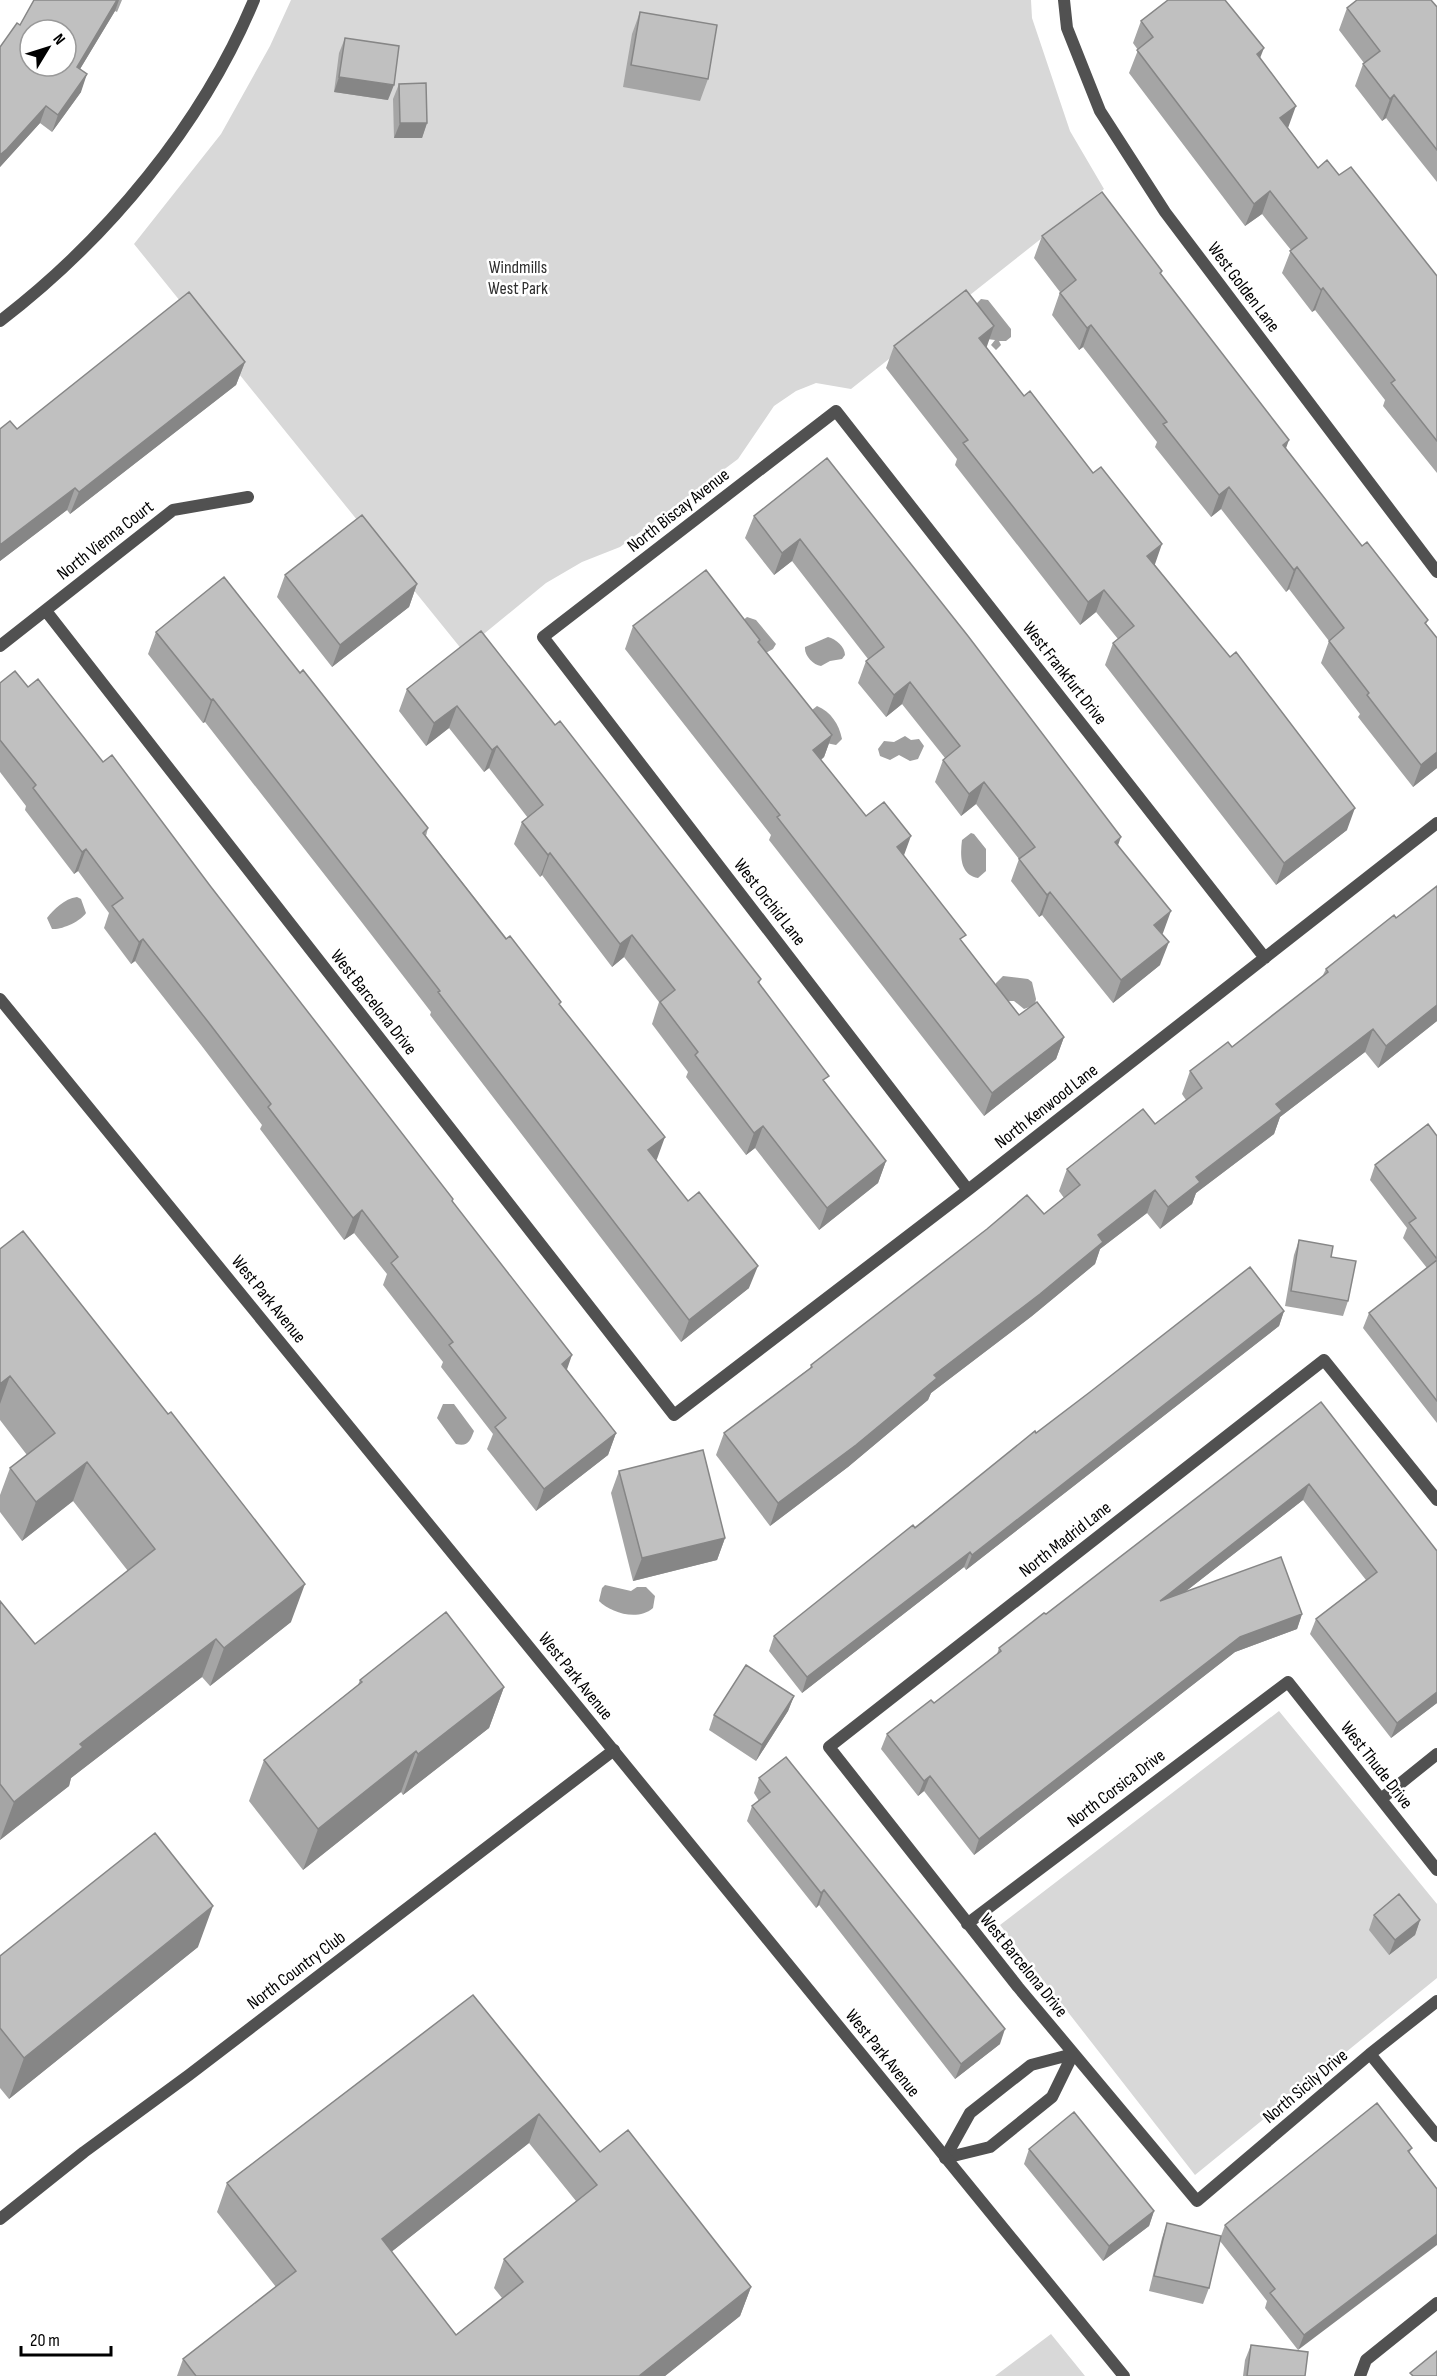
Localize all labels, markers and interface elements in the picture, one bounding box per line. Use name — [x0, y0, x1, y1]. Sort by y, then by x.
north arrow — [18, 18, 78, 78]
text: N — [49, 30, 69, 49]
street label: West Golden Lane — [1203, 238, 1284, 336]
park label: Windmills West Park — [488, 257, 548, 299]
street label: North Biscay Avenue — [623, 464, 733, 557]
street label: North Vienna Court — [53, 496, 158, 585]
street label: West Frankfurt Drive — [1018, 618, 1111, 729]
street label: West Orchid Lane — [729, 855, 810, 950]
street label: West Barcelona Drive — [326, 946, 421, 1059]
street label: North Kenwood Lane — [991, 1060, 1102, 1153]
street label: West Park Avenue — [227, 1251, 310, 1347]
street label: North Madrid Lane — [1015, 1497, 1115, 1582]
street label: West Park Avenue — [534, 1628, 617, 1724]
street label: West Thude Drive — [1336, 1718, 1417, 1813]
street label: North Corsica Drive — [1063, 1745, 1169, 1832]
street label: West Barcelona Drive — [975, 1909, 1072, 2021]
street label: North Country Club — [243, 1927, 349, 2014]
street label: West Park Avenue — [841, 2005, 924, 2101]
street label: North Sicily Drive — [1259, 2045, 1352, 2128]
scale bar — [21, 2319, 111, 2357]
text: 20 m — [30, 2330, 60, 2351]

